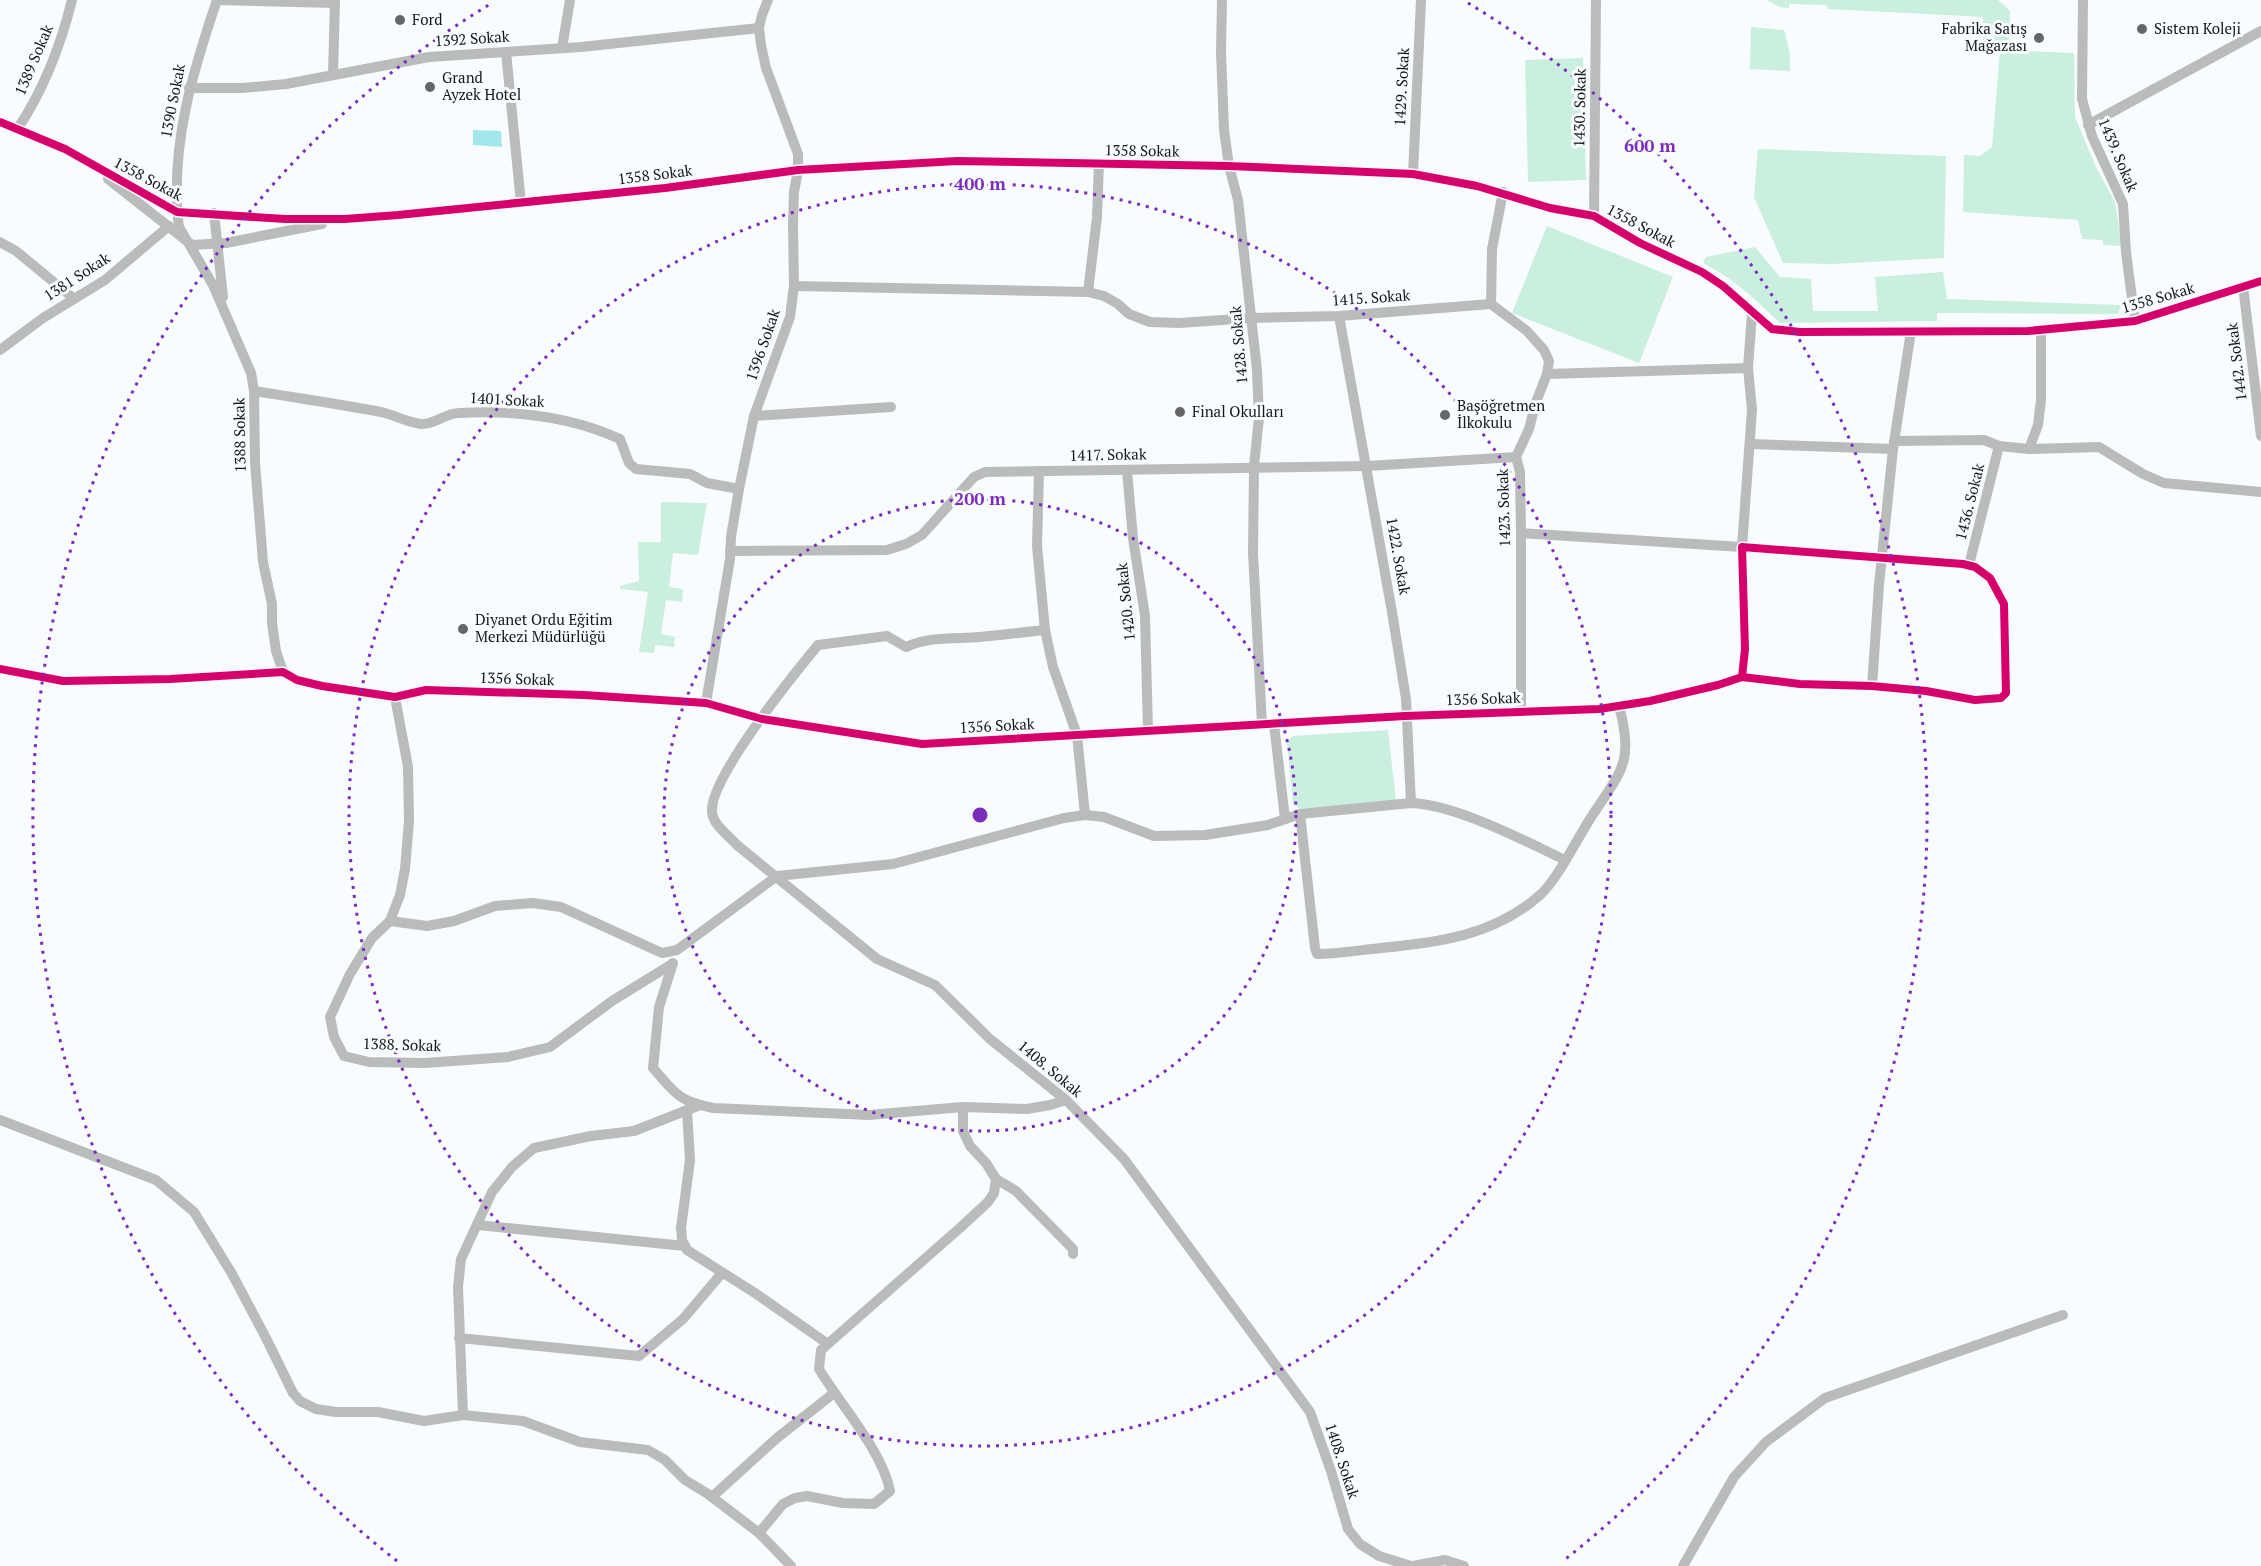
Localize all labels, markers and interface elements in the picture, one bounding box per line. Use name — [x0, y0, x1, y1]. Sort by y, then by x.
place label: Ford — [412, 9, 443, 29]
marker: Ford — [393, 13, 407, 27]
place label: Fabrika Satış Mağazası — [1941, 18, 2027, 55]
place label: Sistem Koleji — [2154, 18, 2241, 38]
street label: 1389 Sokak — [9, 21, 57, 98]
marker: Sistem Koleji — [2135, 22, 2149, 36]
street label: 1392 Sokak — [434, 25, 510, 51]
marker: Fabrika Satış Mağazası — [2032, 31, 2046, 45]
street label: 1429. Sokak — [1389, 47, 1413, 127]
street label: 1390 Sokak — [155, 62, 189, 140]
place label: Grand Ayzek Hotel — [442, 67, 521, 104]
street label: 1430. Sokak — [1568, 68, 1590, 147]
marker: Grand Ayzek Hotel — [423, 80, 437, 94]
street label: 1439. Sokak — [2094, 115, 2144, 195]
text: 600 m — [1624, 133, 1676, 157]
street label: 1358 Sokak — [1104, 139, 1180, 161]
street label: 1358 Sokak — [111, 152, 187, 205]
street label: 1358 Sokak — [616, 159, 694, 189]
text: 400 m — [954, 171, 1006, 195]
street label: 1358 Sokak — [1604, 199, 1680, 252]
street label: 1381 Sokak — [40, 247, 114, 305]
street label: 1358 Sokak — [2119, 277, 2197, 317]
street label: 1415. Sokak — [1331, 284, 1411, 310]
street label: 1428. Sokak — [1225, 305, 1251, 385]
street label: 1396 Sokak — [740, 306, 784, 383]
street label: 1442. Sokak — [2221, 322, 2251, 402]
street label: 1401 Sokak — [469, 387, 545, 411]
place label: Başöğretmen İlkokulu — [1457, 395, 1545, 432]
street label: 1388 Sokak — [228, 397, 250, 473]
place label: Final Okulları — [1192, 401, 1284, 421]
marker: Final Okulları — [1173, 405, 1187, 419]
marker: Başöğretmen İlkokulu — [1438, 408, 1452, 422]
street label: 1417. Sokak — [1069, 443, 1147, 465]
street label: 1436. Sokak — [1950, 461, 1988, 542]
street label: 1423. Sokak — [1492, 468, 1514, 548]
text: 200 m — [954, 486, 1006, 510]
street label: 1422. Sokak — [1382, 515, 1416, 597]
street label: 1420. Sokak — [1111, 562, 1139, 642]
place label: Diyanet Ordu Eğitim Merkezi Müdürlüğü — [475, 609, 613, 646]
marker: Diyanet Ordu Eğitim Merkezi Müdürlüğü — [456, 622, 470, 636]
street label: 1356 Sokak — [479, 667, 555, 689]
street label: 1356 Sokak — [1445, 687, 1521, 709]
street label: 1356 Sokak — [959, 713, 1035, 737]
centre of rings — [970, 805, 990, 825]
street label: 1388. Sokak — [362, 1033, 442, 1055]
street label: 1408. Sokak — [1014, 1035, 1087, 1101]
street label: 1408. Sokak — [1321, 1420, 1365, 1501]

